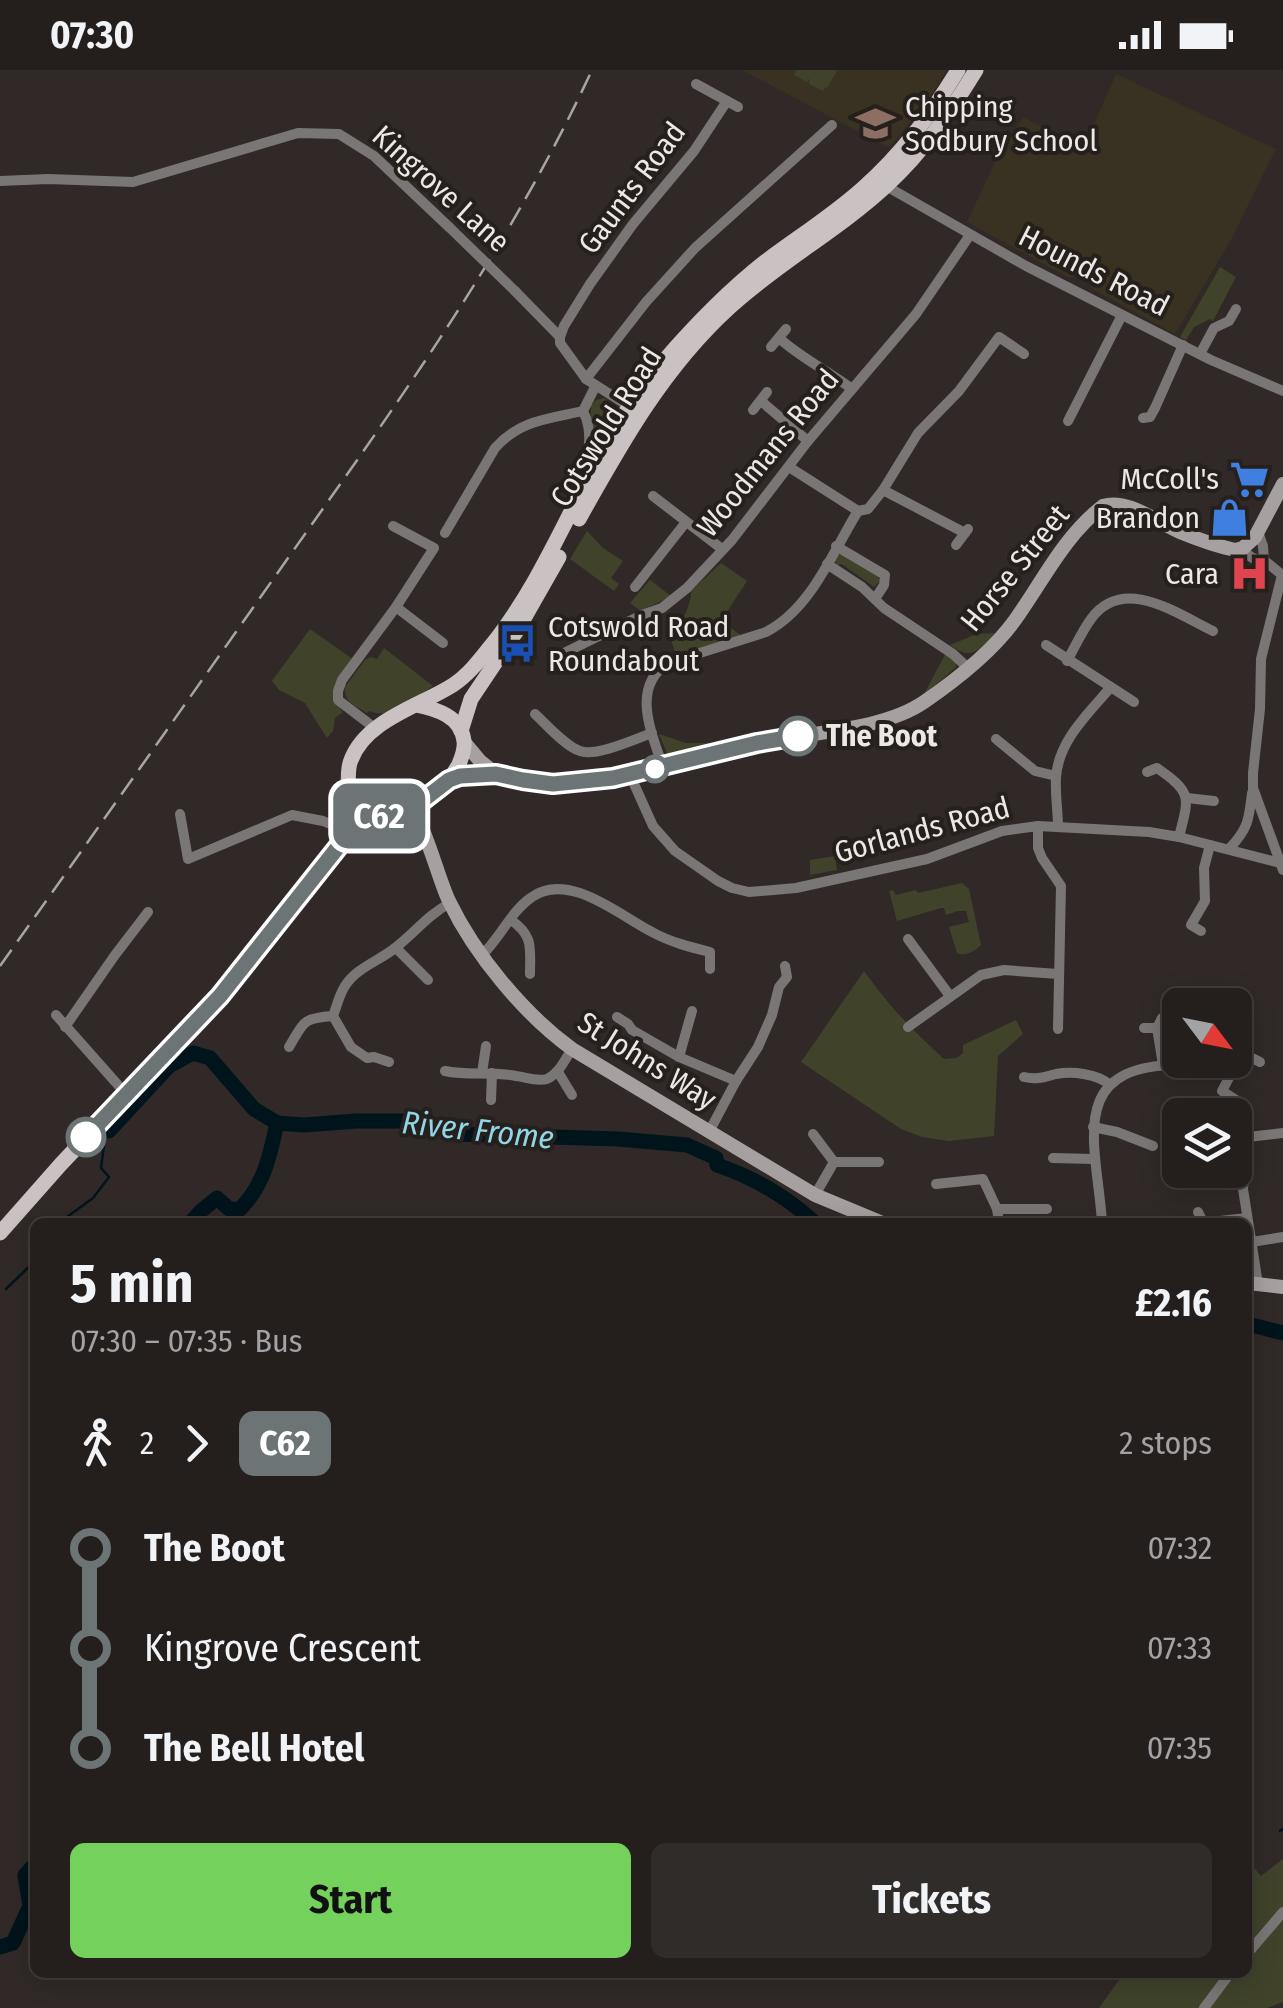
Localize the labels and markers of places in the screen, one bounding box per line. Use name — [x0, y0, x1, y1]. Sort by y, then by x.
place label: Chipping Sodbury School — [905, 89, 1097, 159]
school or university icon: Chipping Sodbury School — [854, 103, 896, 145]
supermarket icon: McColl's — [1228, 458, 1270, 500]
place label: McColl's — [1120, 461, 1219, 497]
shop icon: Brandon — [1209, 497, 1251, 539]
place label: Brandon — [1096, 500, 1200, 536]
hospital icon: Cara — [1228, 553, 1270, 595]
place label: Cara — [1165, 556, 1219, 592]
place label: Cotswold Road Roundabout — [548, 609, 729, 679]
bus stop icon: Cotswold Road Roundabout — [497, 623, 539, 665]
marker: The Boot — [779, 717, 817, 755]
place label: The Boot — [826, 718, 938, 754]
unlabelled marker — [642, 756, 668, 782]
unlabelled marker — [67, 1118, 105, 1156]

